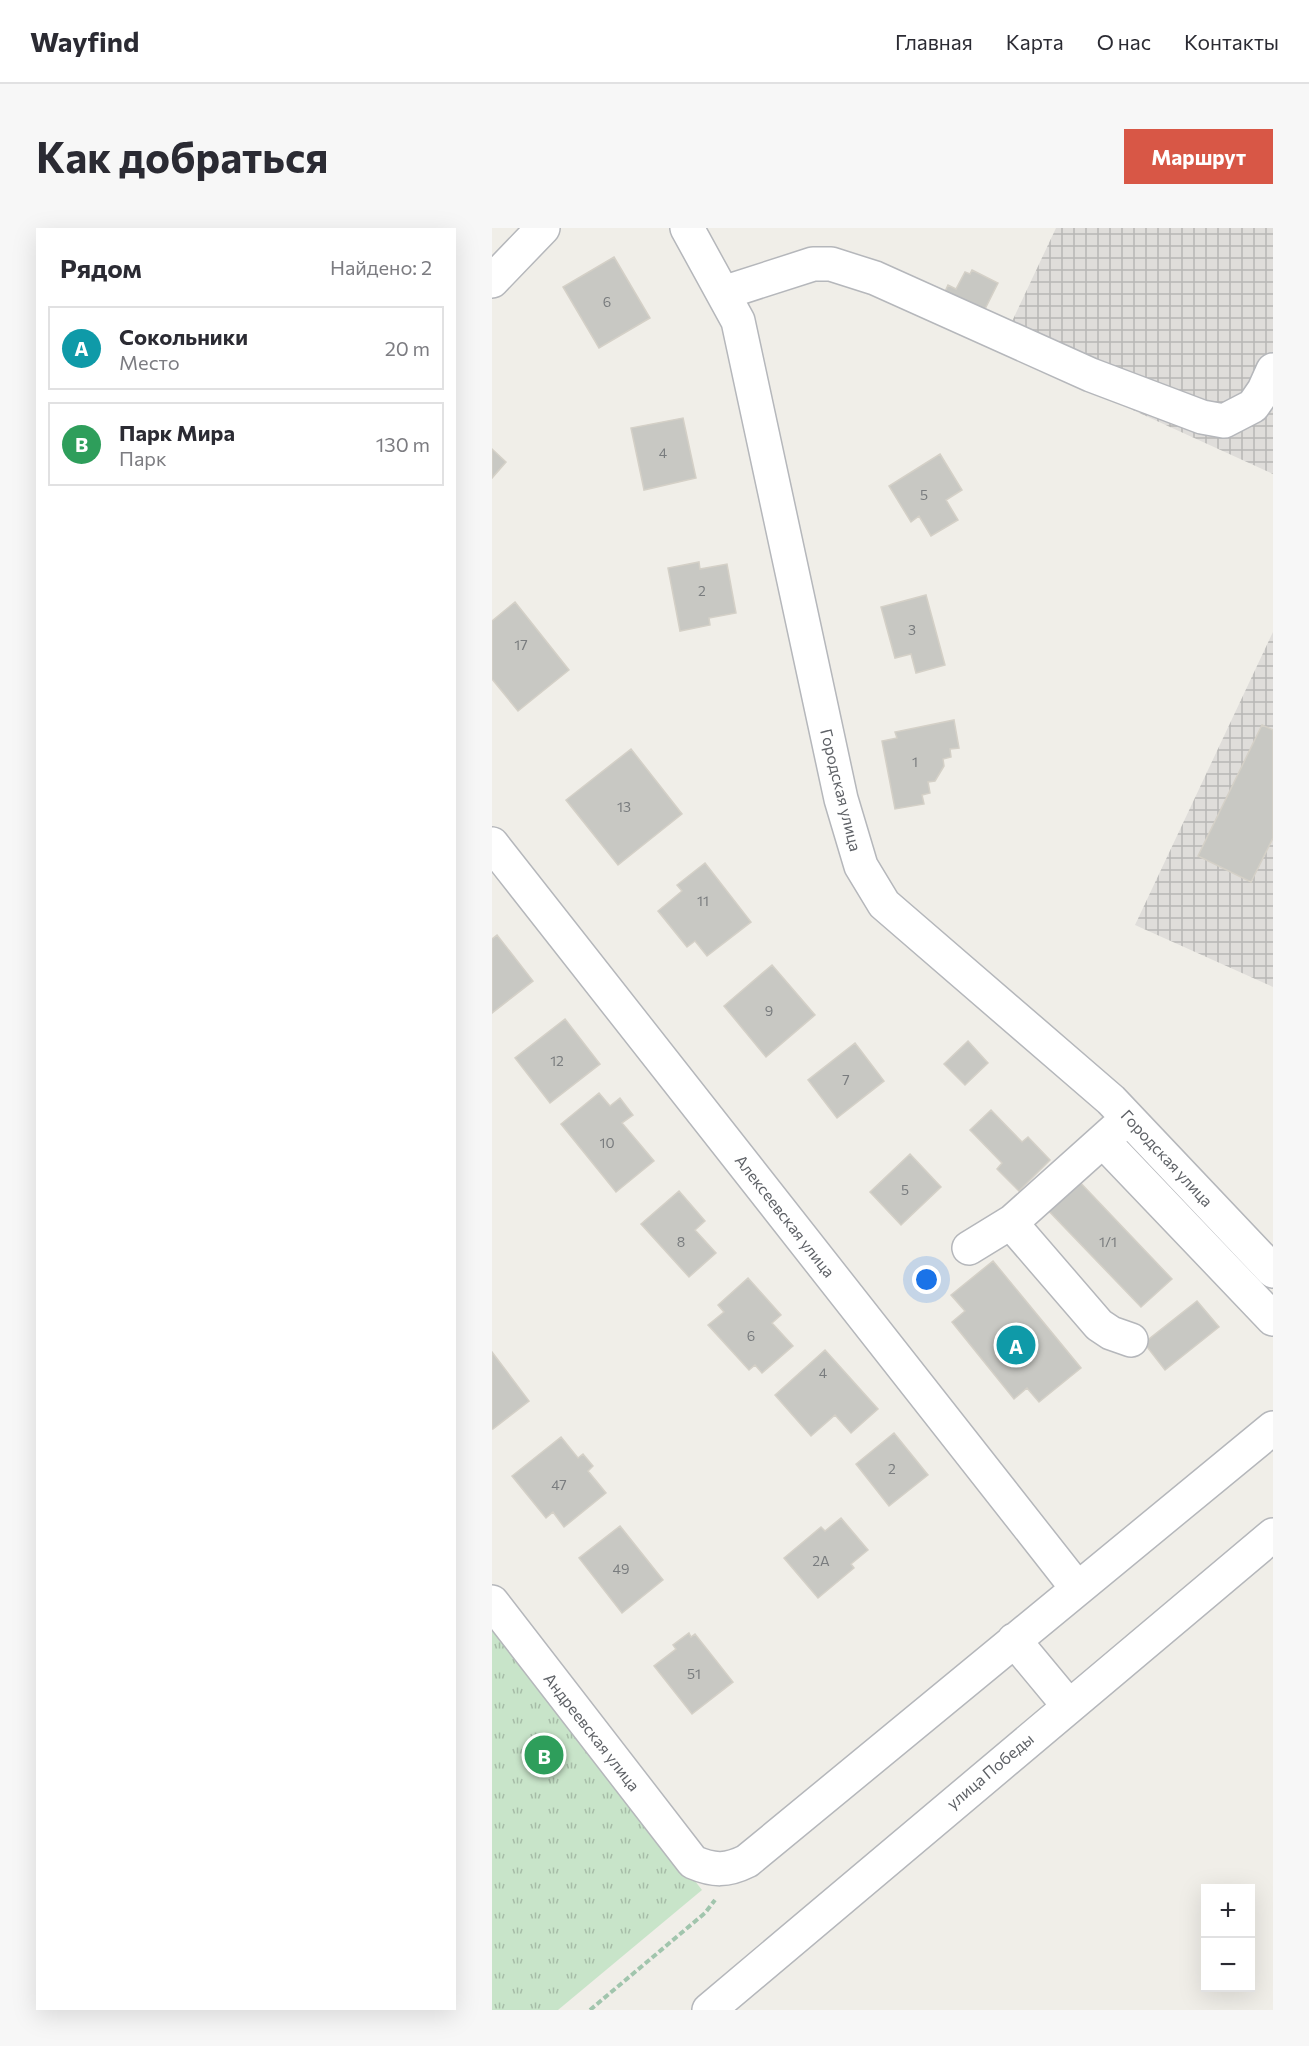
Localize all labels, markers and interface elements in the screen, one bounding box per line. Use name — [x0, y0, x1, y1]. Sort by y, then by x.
text: Wayfind — [30, 24, 139, 58]
text: Главная — [895, 29, 973, 54]
text: Карта — [1006, 29, 1064, 54]
text: О нас — [1097, 29, 1151, 54]
text: Контакты — [1184, 29, 1279, 54]
button: Маршрут — [1124, 129, 1273, 184]
text: Как добраться — [36, 130, 328, 182]
text: Рядом — [60, 252, 142, 283]
text: Найдено: 2 — [330, 255, 432, 279]
house number: 6 — [603, 293, 611, 310]
text: Сокольники — [119, 323, 248, 350]
text: A — [74, 336, 89, 360]
text: 20 m — [385, 336, 430, 360]
text: Место — [119, 350, 180, 374]
text: Парк Мира — [119, 419, 235, 446]
text: B — [75, 432, 88, 456]
text: 130 m — [376, 432, 430, 456]
house number: 4 — [659, 444, 668, 461]
text: Парк — [119, 446, 167, 470]
house number: 5 — [920, 486, 928, 503]
house number: 2 — [698, 582, 706, 599]
house number: 3 — [908, 621, 916, 638]
house number: 17 — [514, 636, 528, 653]
street label: Городская улица — [817, 727, 866, 853]
house number: 1 — [912, 753, 918, 770]
house number: 13 — [617, 798, 631, 815]
house number: 11 — [697, 892, 709, 909]
house number: 9 — [765, 1002, 773, 1019]
house number: 12 — [550, 1052, 564, 1069]
house number: 7 — [842, 1071, 850, 1088]
street label: Городская улица — [1118, 1105, 1217, 1210]
house number: 10 — [599, 1134, 615, 1151]
street label: Алексеевская улица — [732, 1151, 839, 1281]
house number: 5 — [901, 1181, 909, 1198]
house number: 8 — [677, 1233, 685, 1250]
house number: 1/1 — [1099, 1233, 1117, 1250]
your location — [912, 1265, 941, 1294]
pin: A — [996, 1322, 1036, 1368]
house number: 6 — [747, 1327, 755, 1344]
house number: 4 — [819, 1364, 828, 1381]
house number: 2 — [888, 1460, 896, 1477]
house number: 47 — [551, 1476, 567, 1493]
house number: 2А — [812, 1552, 830, 1569]
house number: 49 — [613, 1560, 629, 1577]
house number: 51 — [687, 1665, 701, 1682]
street label: Андреевская улица — [541, 1669, 644, 1794]
street label: улица Победы — [942, 1729, 1037, 1812]
pin: B — [524, 1732, 564, 1778]
map controls — [1201, 1884, 1255, 1992]
button: + — [1201, 1884, 1255, 1938]
button: − — [1201, 1938, 1255, 1992]

